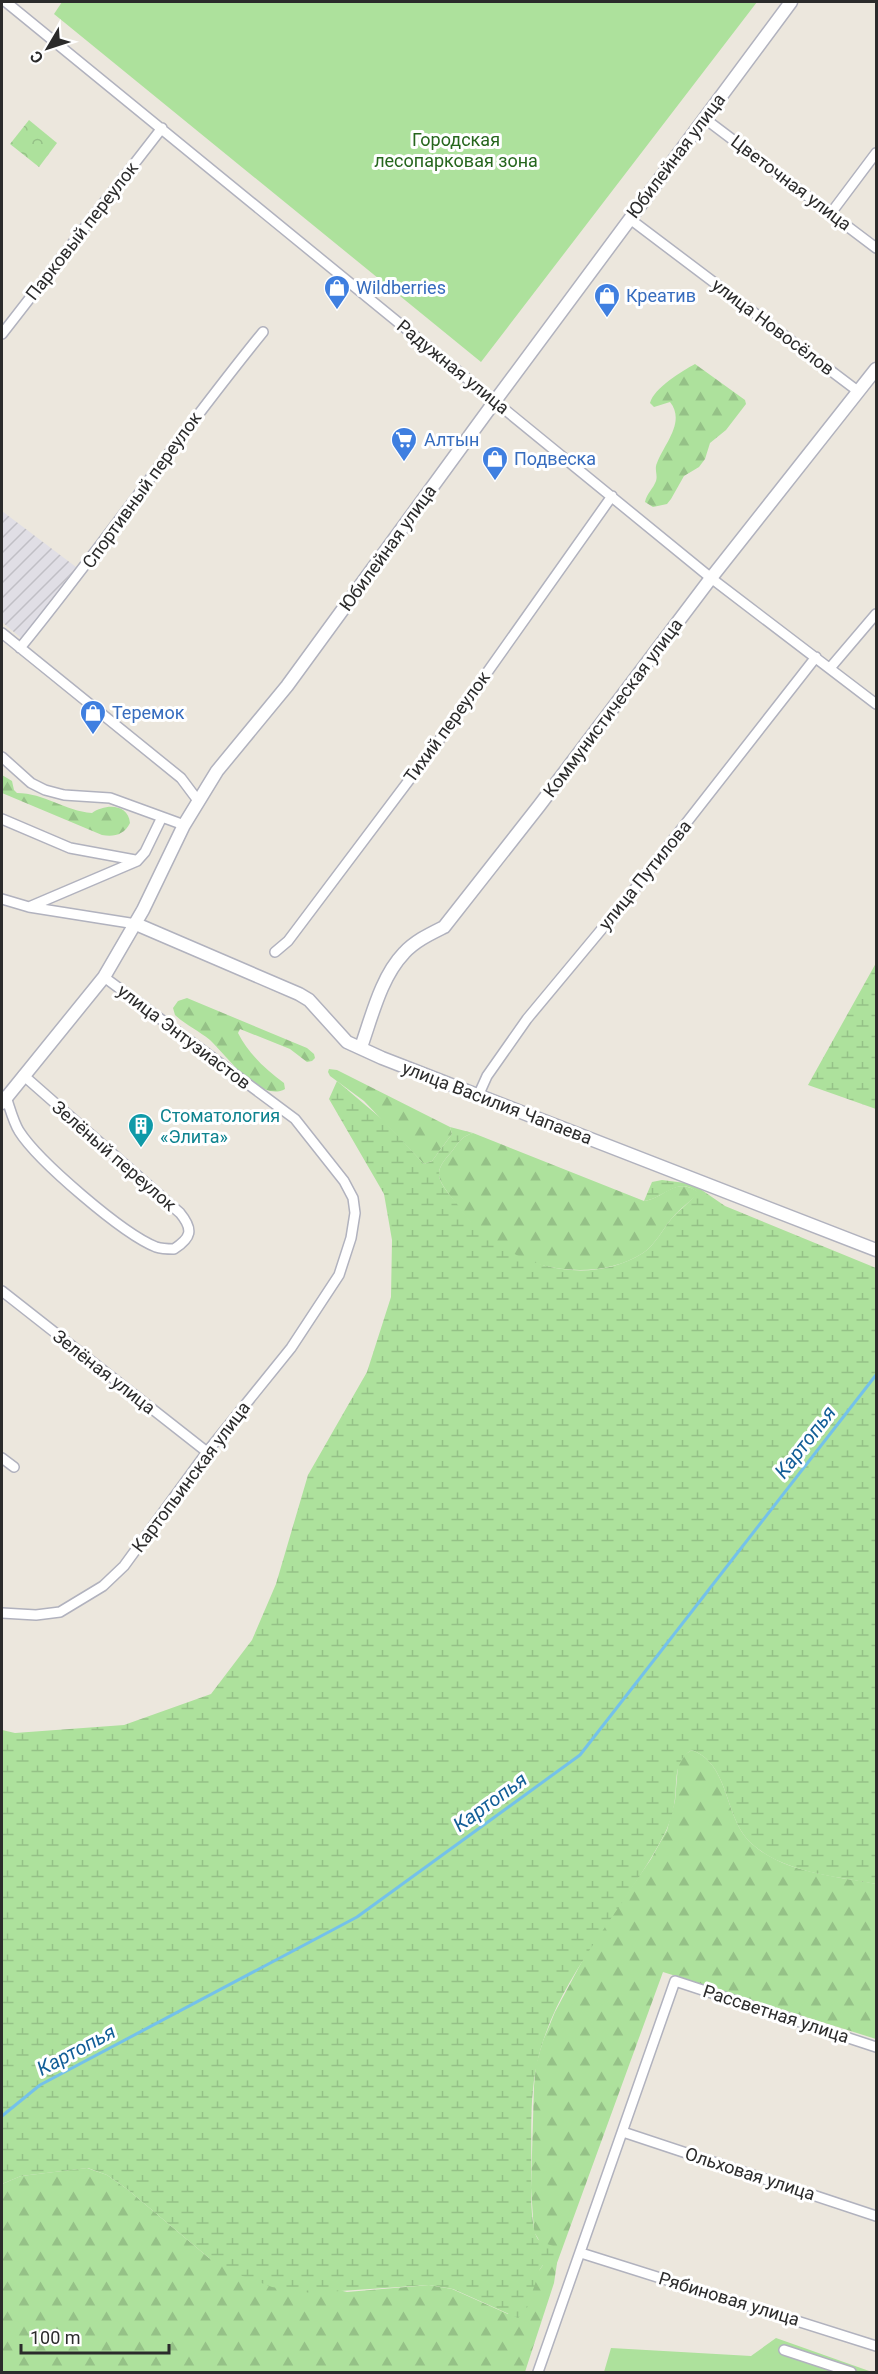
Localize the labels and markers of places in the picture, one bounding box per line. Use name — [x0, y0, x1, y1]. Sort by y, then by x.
shop icon: Wildberries — [322, 273, 352, 311]
place label: Wildberries — [356, 277, 446, 298]
shop icon: Креатив — [592, 281, 622, 319]
place label: Креатив — [626, 285, 696, 306]
supermarket icon: Алтын — [389, 425, 419, 463]
place label: Алтын — [424, 429, 479, 450]
shop icon: Подвеска — [480, 444, 510, 482]
place label: Подвеска — [514, 448, 596, 469]
shop icon: Теремок — [78, 698, 108, 736]
place label: Теремок — [112, 702, 185, 723]
place label: Стоматология «Элита» — [160, 1105, 280, 1147]
building icon: Стоматология «Элита» — [126, 1111, 156, 1149]

